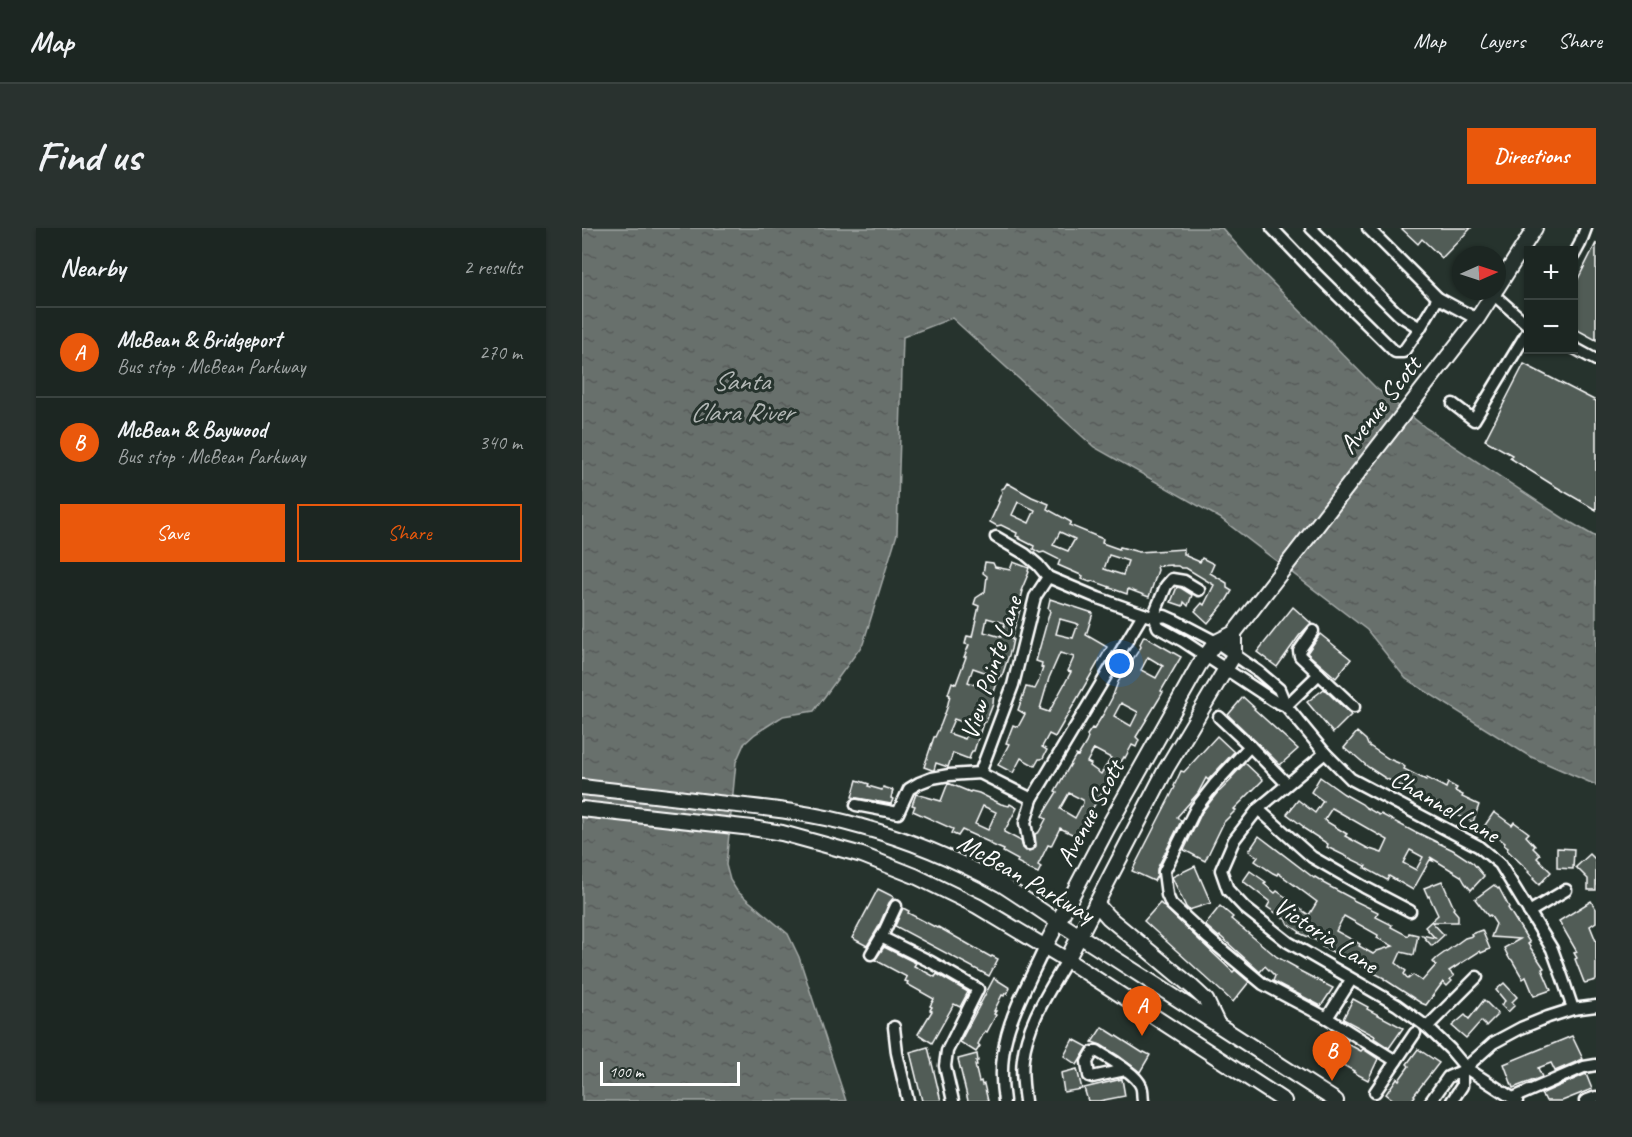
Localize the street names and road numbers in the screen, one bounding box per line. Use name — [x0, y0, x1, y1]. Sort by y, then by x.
street label: Avenue Scott — [1332, 348, 1430, 460]
street label: View Pointe Lane — [952, 590, 1030, 744]
street label: Avenue Scott — [1048, 752, 1133, 871]
street label: Channel Lane — [1385, 762, 1507, 852]
street label: McBean Parkway — [952, 826, 1102, 931]
street label: Victoria Lane — [1267, 889, 1386, 982]

